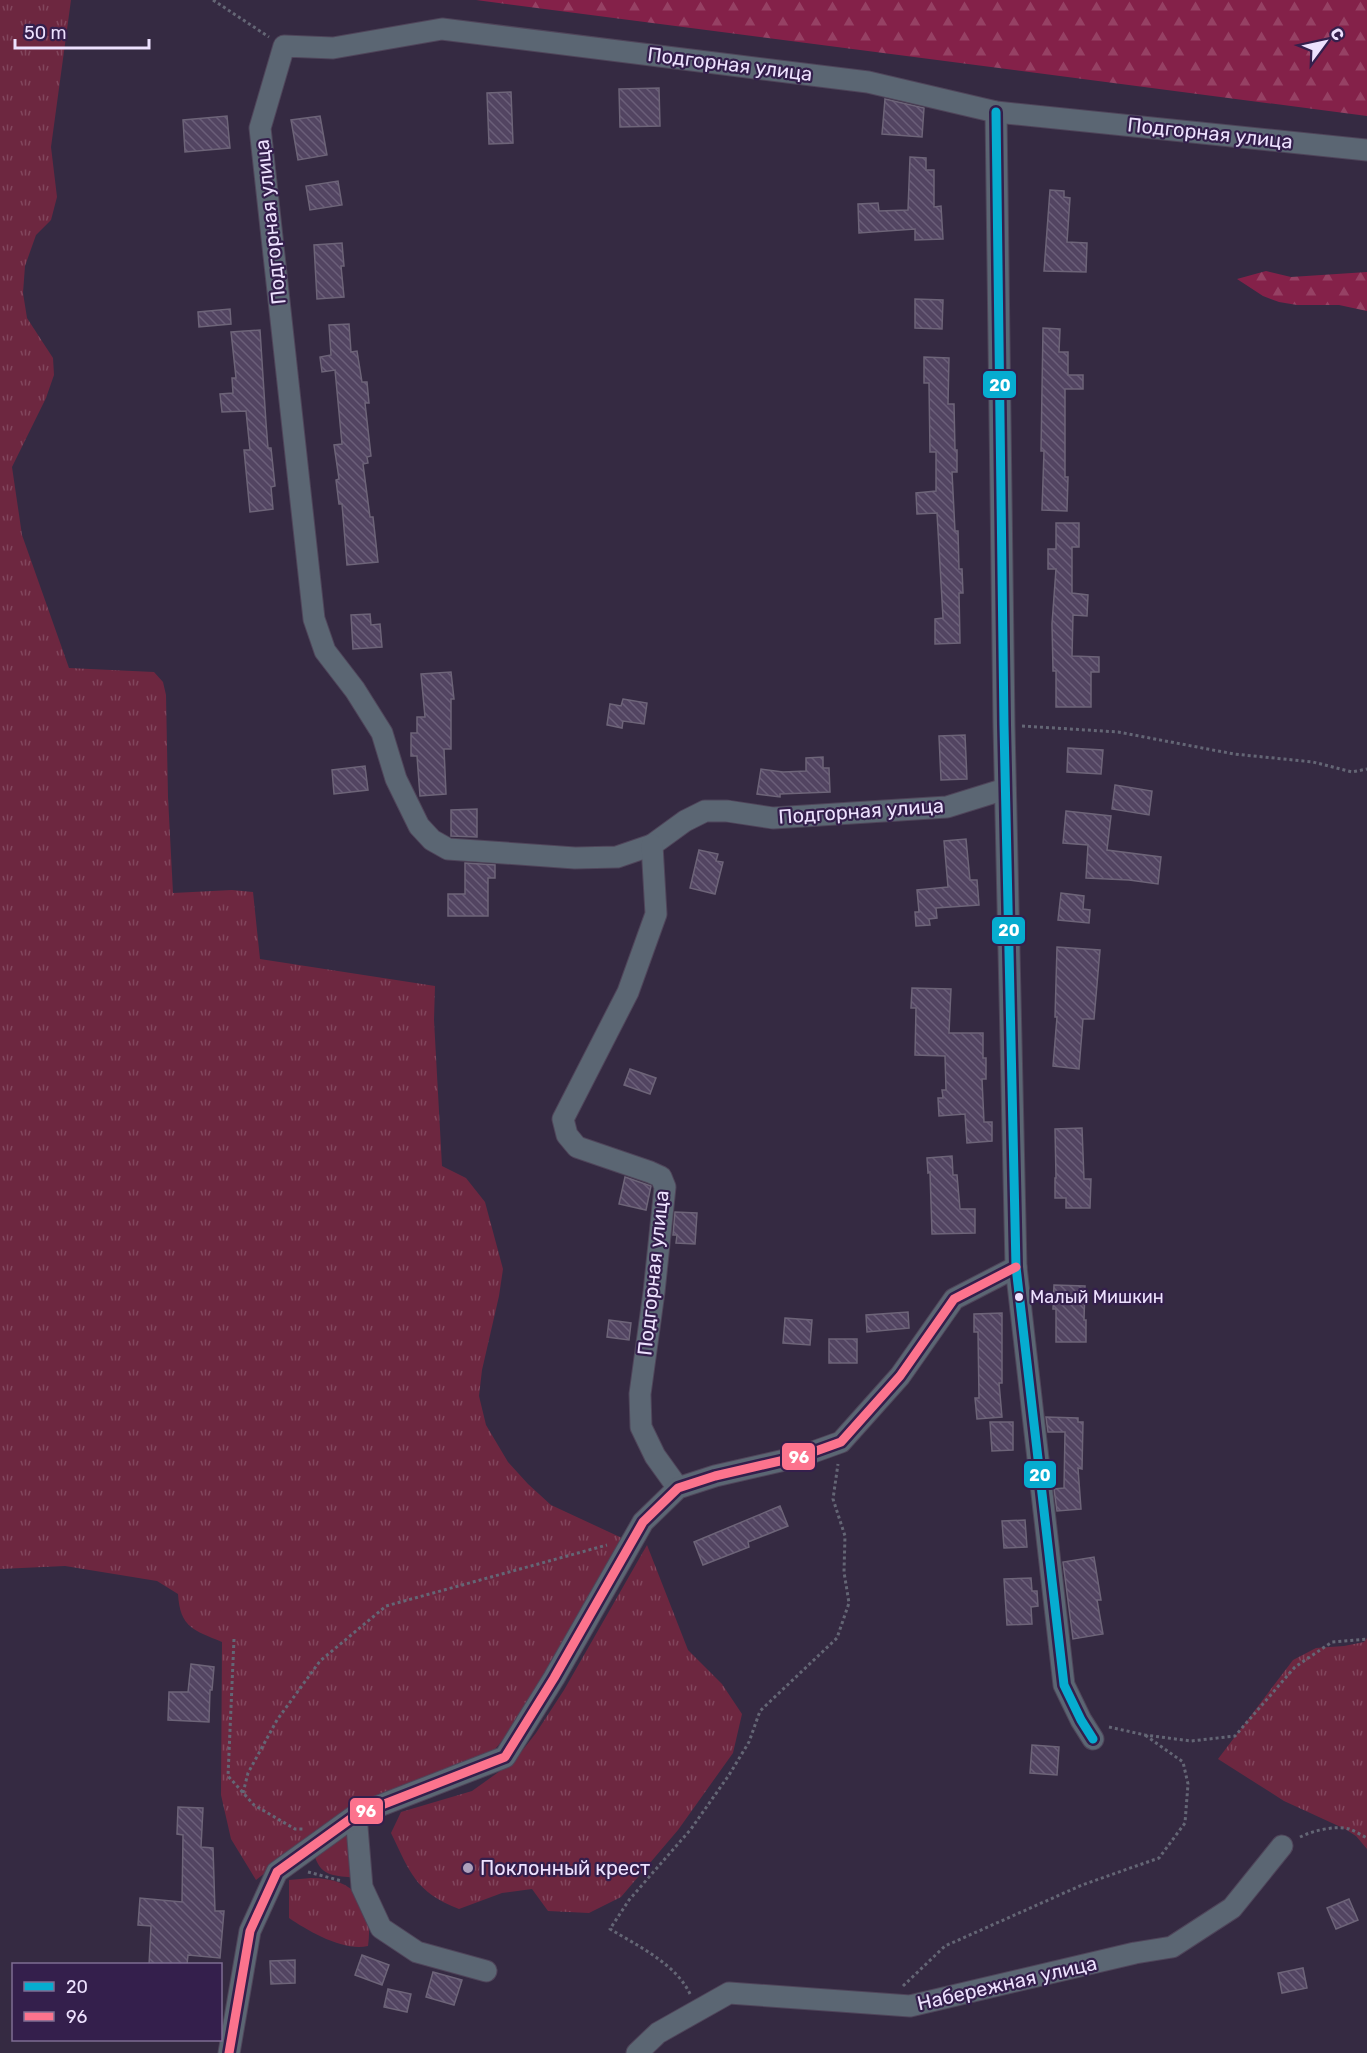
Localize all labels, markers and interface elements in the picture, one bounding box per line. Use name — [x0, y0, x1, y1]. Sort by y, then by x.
scale bar — [15, 12, 148, 50]
north arrow — [1295, 12, 1355, 72]
text: 50 m — [24, 22, 67, 44]
text: С — [1326, 24, 1348, 44]
street label: Подгорная улица — [646, 42, 814, 86]
street label: Подгорная улица — [1126, 112, 1294, 154]
street label: Подгорная улица — [249, 138, 291, 306]
line badge: 20 — [982, 370, 1017, 399]
text: 20 — [989, 376, 1011, 395]
street label: Подгорная улица — [777, 793, 945, 829]
line badge: 20 — [991, 916, 1026, 945]
text: 20 — [998, 921, 1020, 940]
street label: Подгорная улица — [632, 1189, 674, 1357]
place label: Малый Мишкин — [1030, 1286, 1164, 1308]
marker: Малый Мишкин — [1013, 1291, 1025, 1303]
line badge: 96 — [781, 1442, 816, 1471]
text: 96 — [789, 1448, 809, 1467]
line badge: 20 — [1023, 1460, 1057, 1489]
text: 20 — [1029, 1466, 1051, 1485]
line badge: 96 — [349, 1797, 384, 1825]
text: 96 — [356, 1802, 376, 1821]
place label: Поклонный крест — [480, 1856, 650, 1880]
marker: Поклонный крест — [461, 1861, 475, 1875]
street label: Набережная улица — [915, 1951, 1099, 2015]
legend — [12, 1963, 222, 2041]
text: 20 — [66, 1976, 88, 1998]
text: 96 — [66, 2006, 87, 2028]

